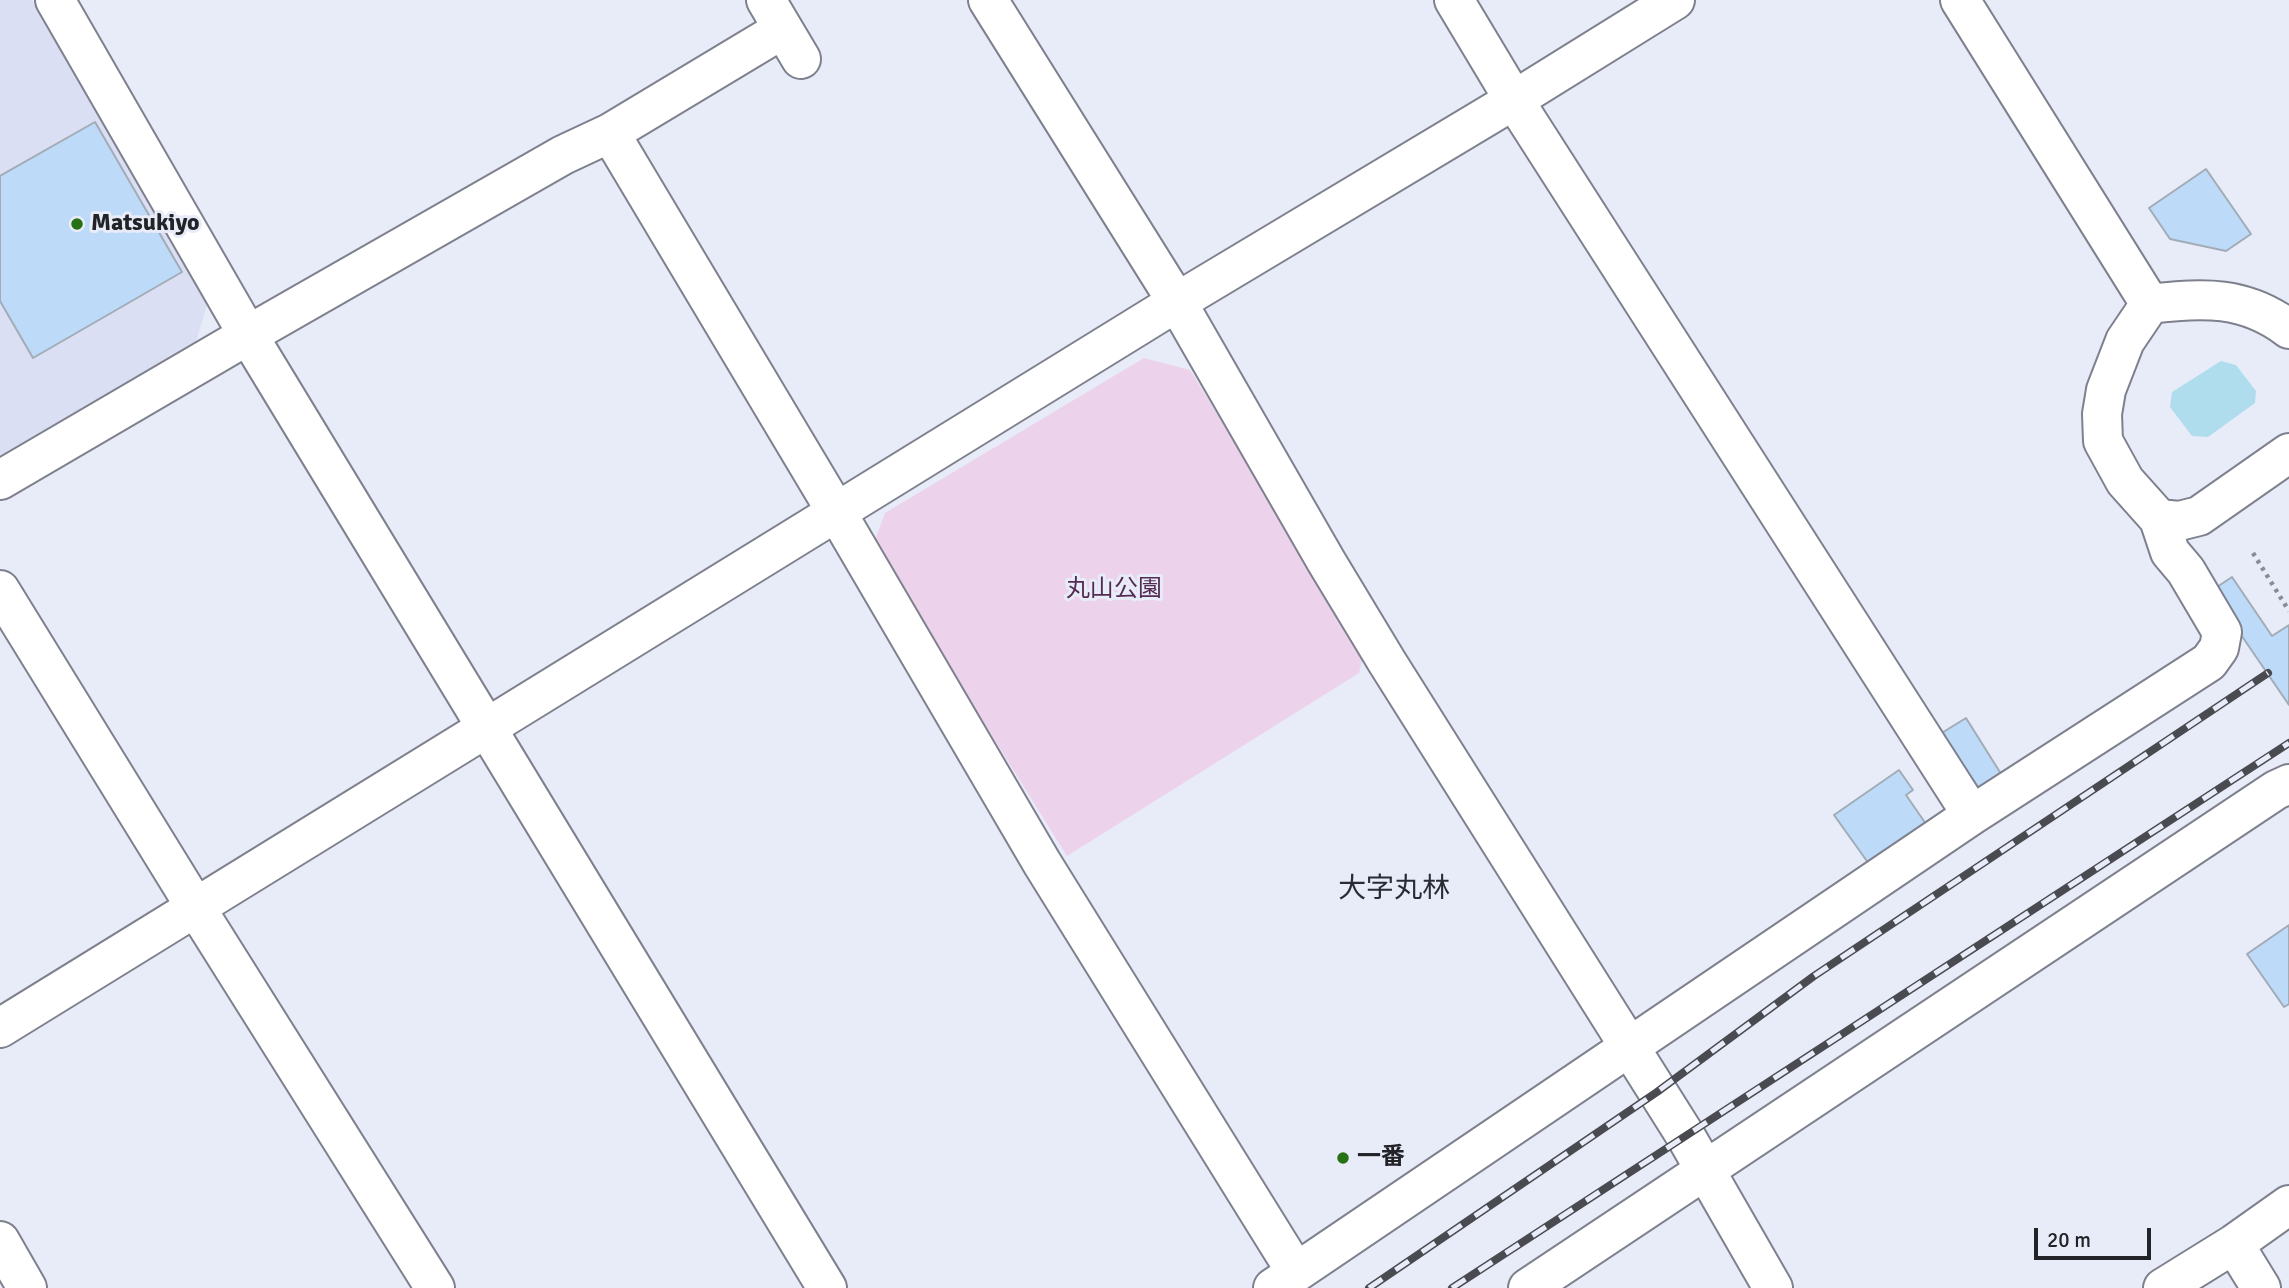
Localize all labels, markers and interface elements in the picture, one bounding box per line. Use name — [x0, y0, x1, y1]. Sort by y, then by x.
place label: Matsukiyo — [91, 210, 200, 238]
marker: Matsukiyo — [69, 216, 85, 232]
park label: 丸山公園 — [1066, 576, 1162, 604]
district label: 大字丸林 — [1338, 873, 1450, 907]
place label: 一番 — [1357, 1144, 1405, 1172]
marker: 一番 — [1335, 1150, 1351, 1166]
scale bar — [2037, 1214, 2154, 1258]
text: 20 m — [2047, 1227, 2091, 1253]

